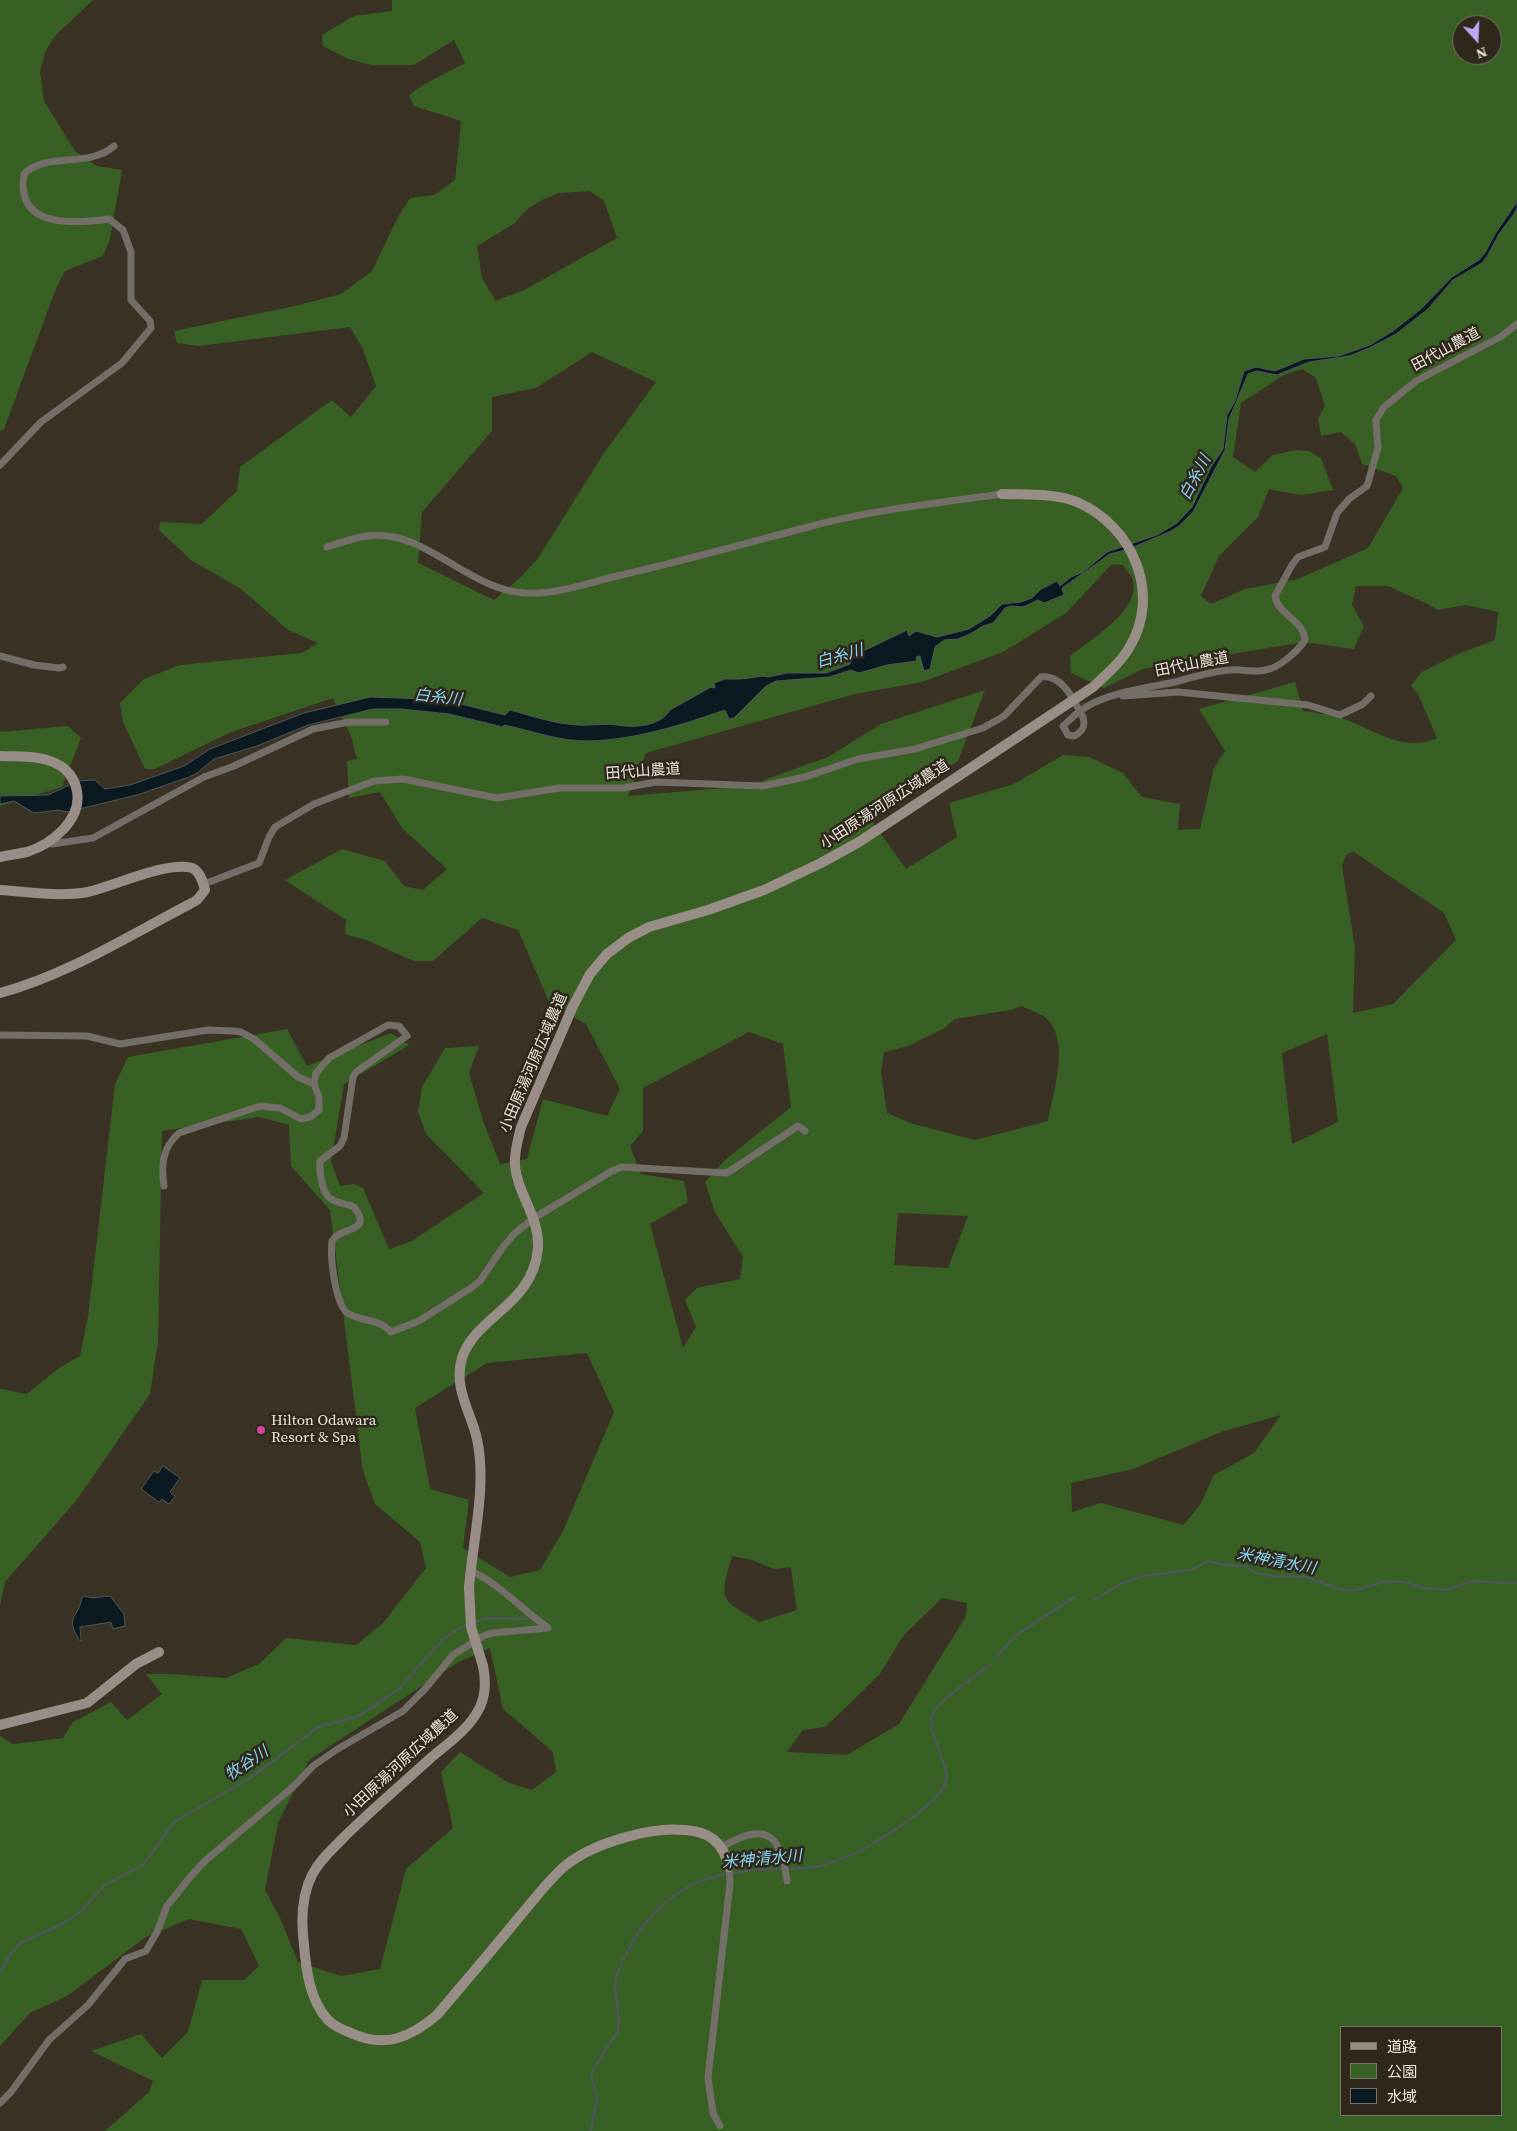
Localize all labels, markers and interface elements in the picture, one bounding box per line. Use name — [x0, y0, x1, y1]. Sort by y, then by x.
north arrow — [1452, 15, 1502, 65]
text: N — [1474, 42, 1490, 64]
street label: 田代山農道 — [1409, 324, 1483, 376]
water label: 白糸川 — [1176, 452, 1216, 504]
water label: 白糸川 — [814, 641, 866, 673]
street label: 田代山農道 — [1153, 649, 1231, 681]
water label: 白糸川 — [413, 686, 463, 710]
street label: 小田原湯河原広域農道 — [817, 757, 953, 853]
street label: 田代山農道 — [605, 760, 681, 784]
street label: 小田原湯河原広域農道 — [496, 990, 572, 1136]
place label: Hilton Odawara Resort & Spa — [271, 1412, 376, 1447]
marker: Hilton Odawara Resort & Spa — [255, 1424, 267, 1436]
water label: 米神清水川 — [1235, 1545, 1317, 1579]
street label: 小田原湯河原広域農道 — [340, 1706, 462, 1822]
water label: 牧谷川 — [222, 1743, 272, 1785]
water label: 米神清水川 — [721, 1847, 803, 1873]
legend — [1340, 2026, 1502, 2116]
text: 道路 — [1387, 2036, 1417, 2057]
text: 公園 — [1387, 2061, 1417, 2082]
text: 水域 — [1387, 2086, 1417, 2107]

